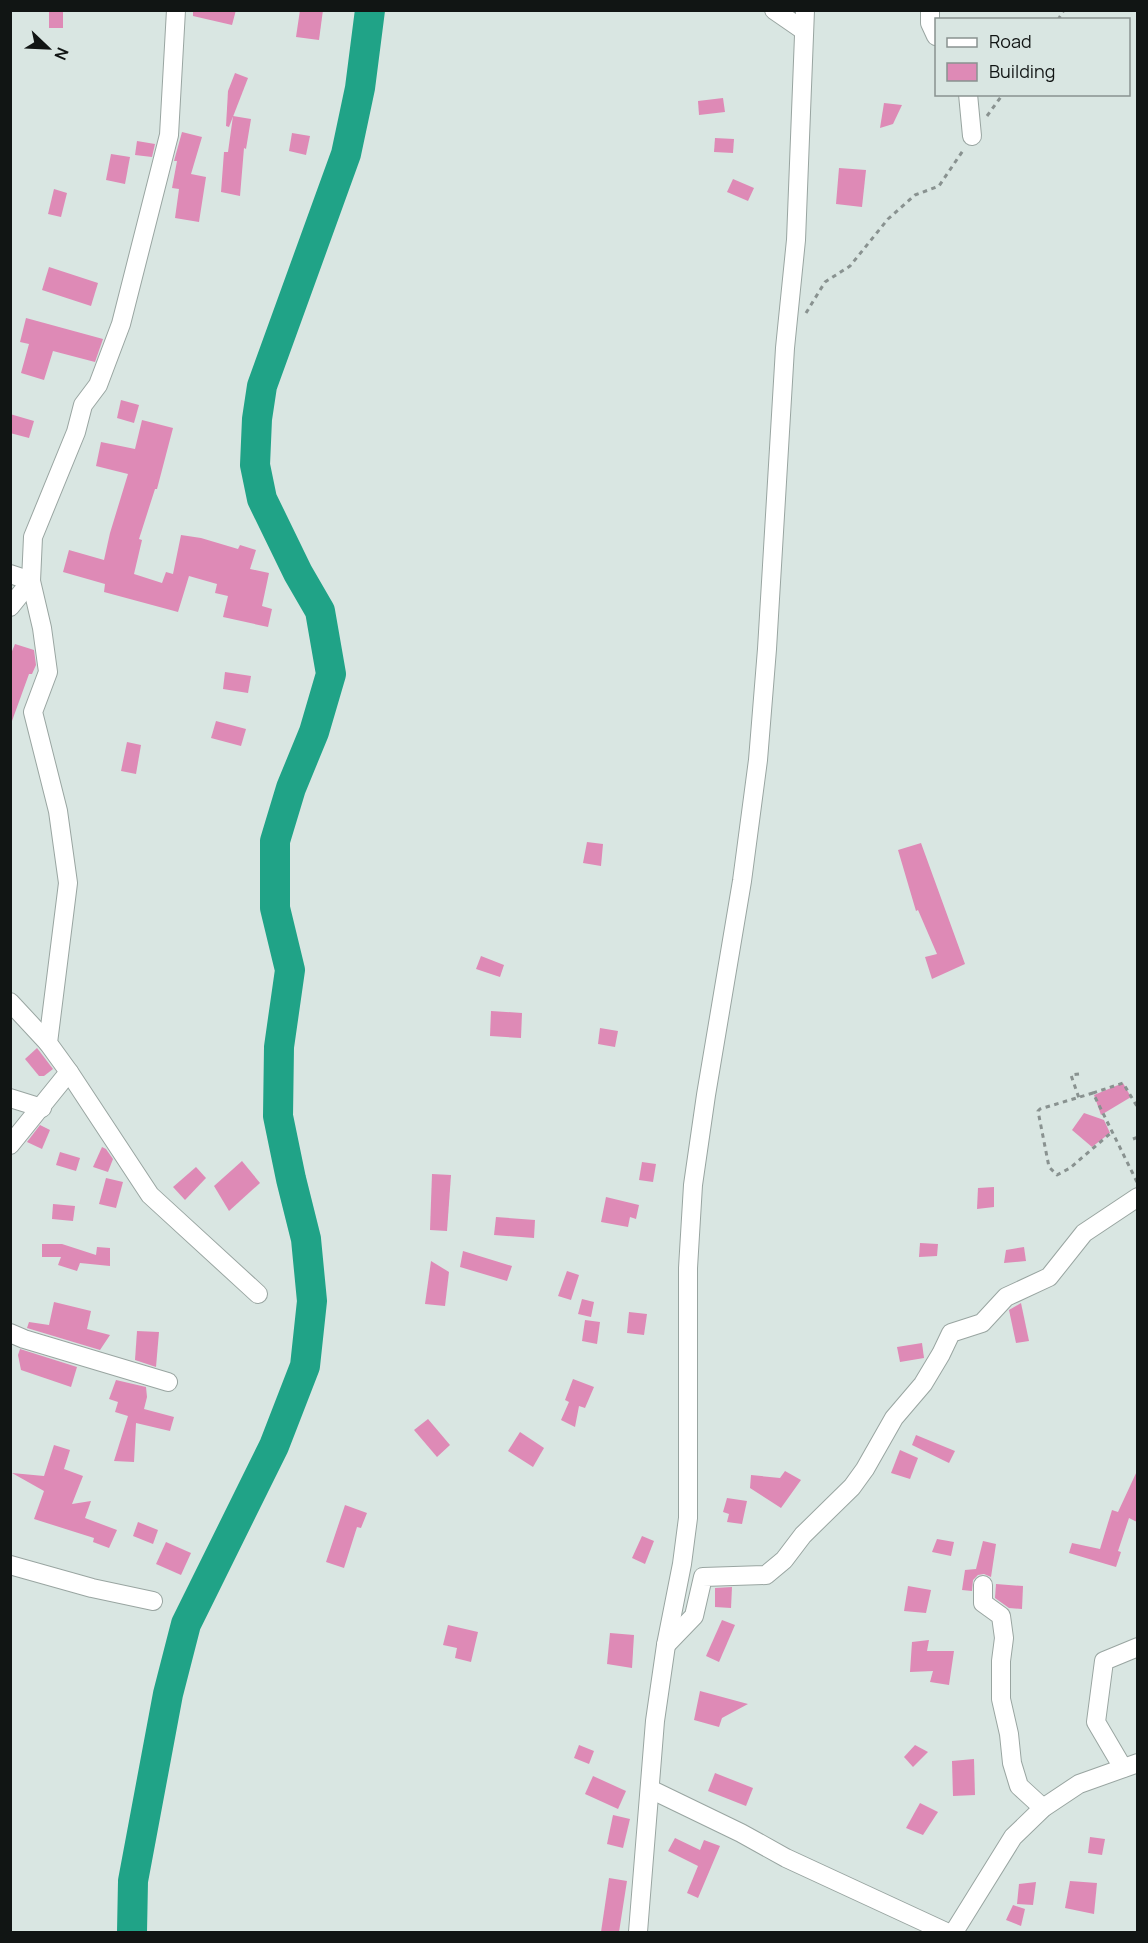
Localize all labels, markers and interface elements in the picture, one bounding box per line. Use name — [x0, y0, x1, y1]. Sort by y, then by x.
north arrow — [18, 18, 78, 78]
legend — [935, 18, 1130, 96]
text: Road — [989, 29, 1032, 53]
text: N — [49, 44, 74, 63]
text: Building — [989, 59, 1055, 83]

